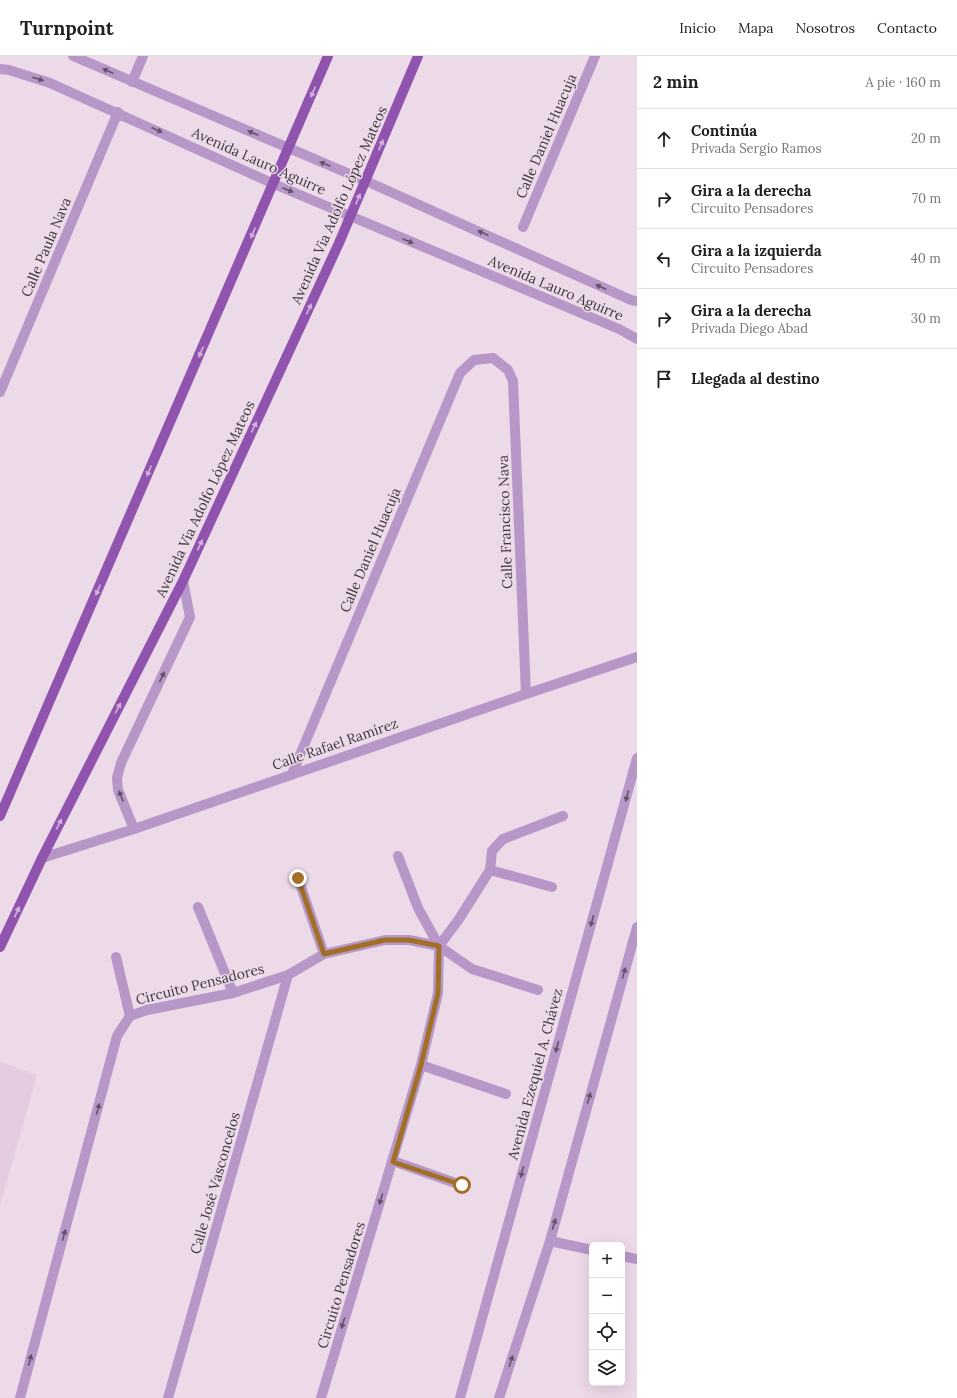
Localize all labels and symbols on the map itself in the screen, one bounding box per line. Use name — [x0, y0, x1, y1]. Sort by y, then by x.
one-way arrow — [102, 68, 113, 74]
street label: Calle Daniel Huacuja — [512, 71, 580, 201]
one-way arrow — [32, 76, 44, 82]
one-way arrow — [309, 86, 315, 98]
street label: Avenida Via Adolfo López Mateos — [287, 103, 391, 308]
street label: Avenida Lauro Aguirre — [188, 123, 329, 199]
one-way arrow — [151, 127, 163, 133]
one-way arrow — [248, 130, 259, 136]
one-way arrow — [378, 139, 384, 150]
one-way arrow — [319, 160, 331, 166]
one-way arrow — [282, 187, 294, 193]
one-way arrow — [356, 192, 362, 204]
street label: Calle Paula Nava — [17, 195, 75, 299]
one-way arrow — [249, 227, 255, 239]
one-way arrow — [477, 230, 488, 236]
one-way arrow — [402, 238, 414, 244]
street label: Avenida Lauro Aguirre — [485, 251, 627, 325]
one-way arrow — [595, 283, 607, 290]
one-way arrow — [306, 303, 312, 315]
one-way arrow — [198, 346, 204, 357]
street label: Avenida Via Adolfo López Mateos — [151, 398, 259, 601]
one-way arrow — [251, 421, 257, 433]
street label: Calle Francisco Nava — [494, 455, 516, 589]
one-way arrow — [146, 466, 152, 478]
street label: Calle Daniel Huacuja — [336, 485, 404, 615]
one-way arrow — [197, 539, 203, 551]
one-way arrow — [95, 585, 101, 596]
one-way arrow — [159, 671, 165, 683]
one-way arrow — [115, 702, 122, 714]
street label: Calle Rafael Ramírez — [270, 714, 400, 774]
one-way arrow — [623, 790, 629, 802]
one-way arrow — [118, 791, 124, 802]
one-way arrow — [56, 818, 63, 829]
route end — [289, 869, 307, 887]
one-way arrow — [14, 906, 20, 917]
one-way arrow — [589, 916, 595, 928]
street label: Circuito Pensadores — [134, 959, 266, 1009]
one-way arrow — [621, 967, 627, 979]
street label: Avenida Ezequiel A. Chávez — [503, 986, 567, 1162]
one-way arrow — [554, 1041, 560, 1053]
one-way arrow — [586, 1092, 592, 1104]
one-way arrow — [95, 1103, 101, 1115]
street label: Calle José Vasconcelos — [186, 1110, 244, 1256]
one-way arrow — [519, 1166, 525, 1178]
route start — [453, 1176, 471, 1194]
one-way arrow — [378, 1193, 384, 1205]
one-way arrow — [551, 1217, 557, 1229]
street label: Circuito Pensadores — [313, 1219, 369, 1351]
one-way arrow — [61, 1229, 67, 1241]
one-way arrow — [340, 1317, 346, 1329]
one-way arrow — [27, 1354, 33, 1366]
one-way arrow — [508, 1354, 514, 1366]

